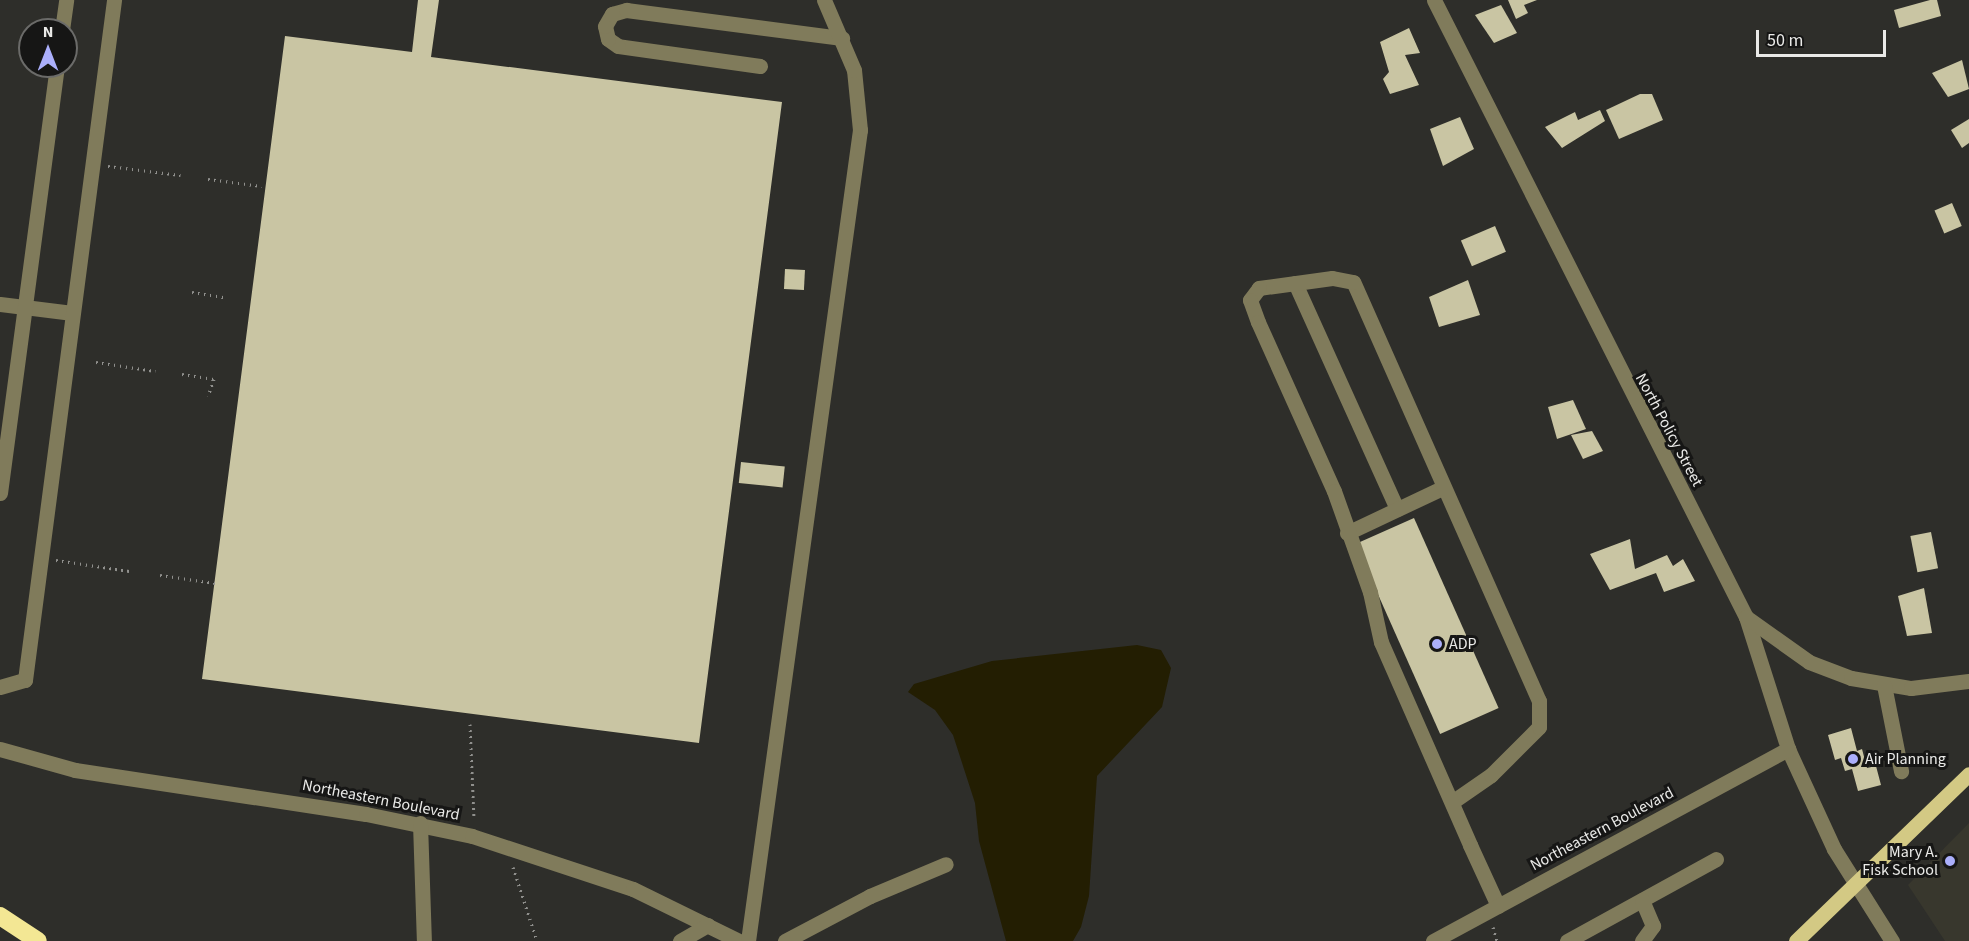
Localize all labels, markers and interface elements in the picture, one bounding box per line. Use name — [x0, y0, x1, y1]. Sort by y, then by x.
north arrow — [18, 18, 78, 78]
scale bar — [1759, 18, 1890, 56]
text: N — [43, 21, 53, 43]
text: 50 m — [1767, 28, 1803, 53]
street label: North Policy Street — [1631, 370, 1707, 490]
place label: ADP — [1449, 634, 1477, 654]
marker: ADP — [1430, 637, 1444, 651]
place label: Air Planning — [1865, 749, 1946, 769]
marker: Air Planning — [1846, 752, 1860, 766]
street label: Northeastern Boulevard — [301, 775, 461, 825]
street label: Northeastern Boulevard — [1527, 783, 1677, 875]
place label: Mary A. Fisk School — [1862, 842, 1938, 880]
marker: Mary A. Fisk School — [1943, 854, 1957, 868]

